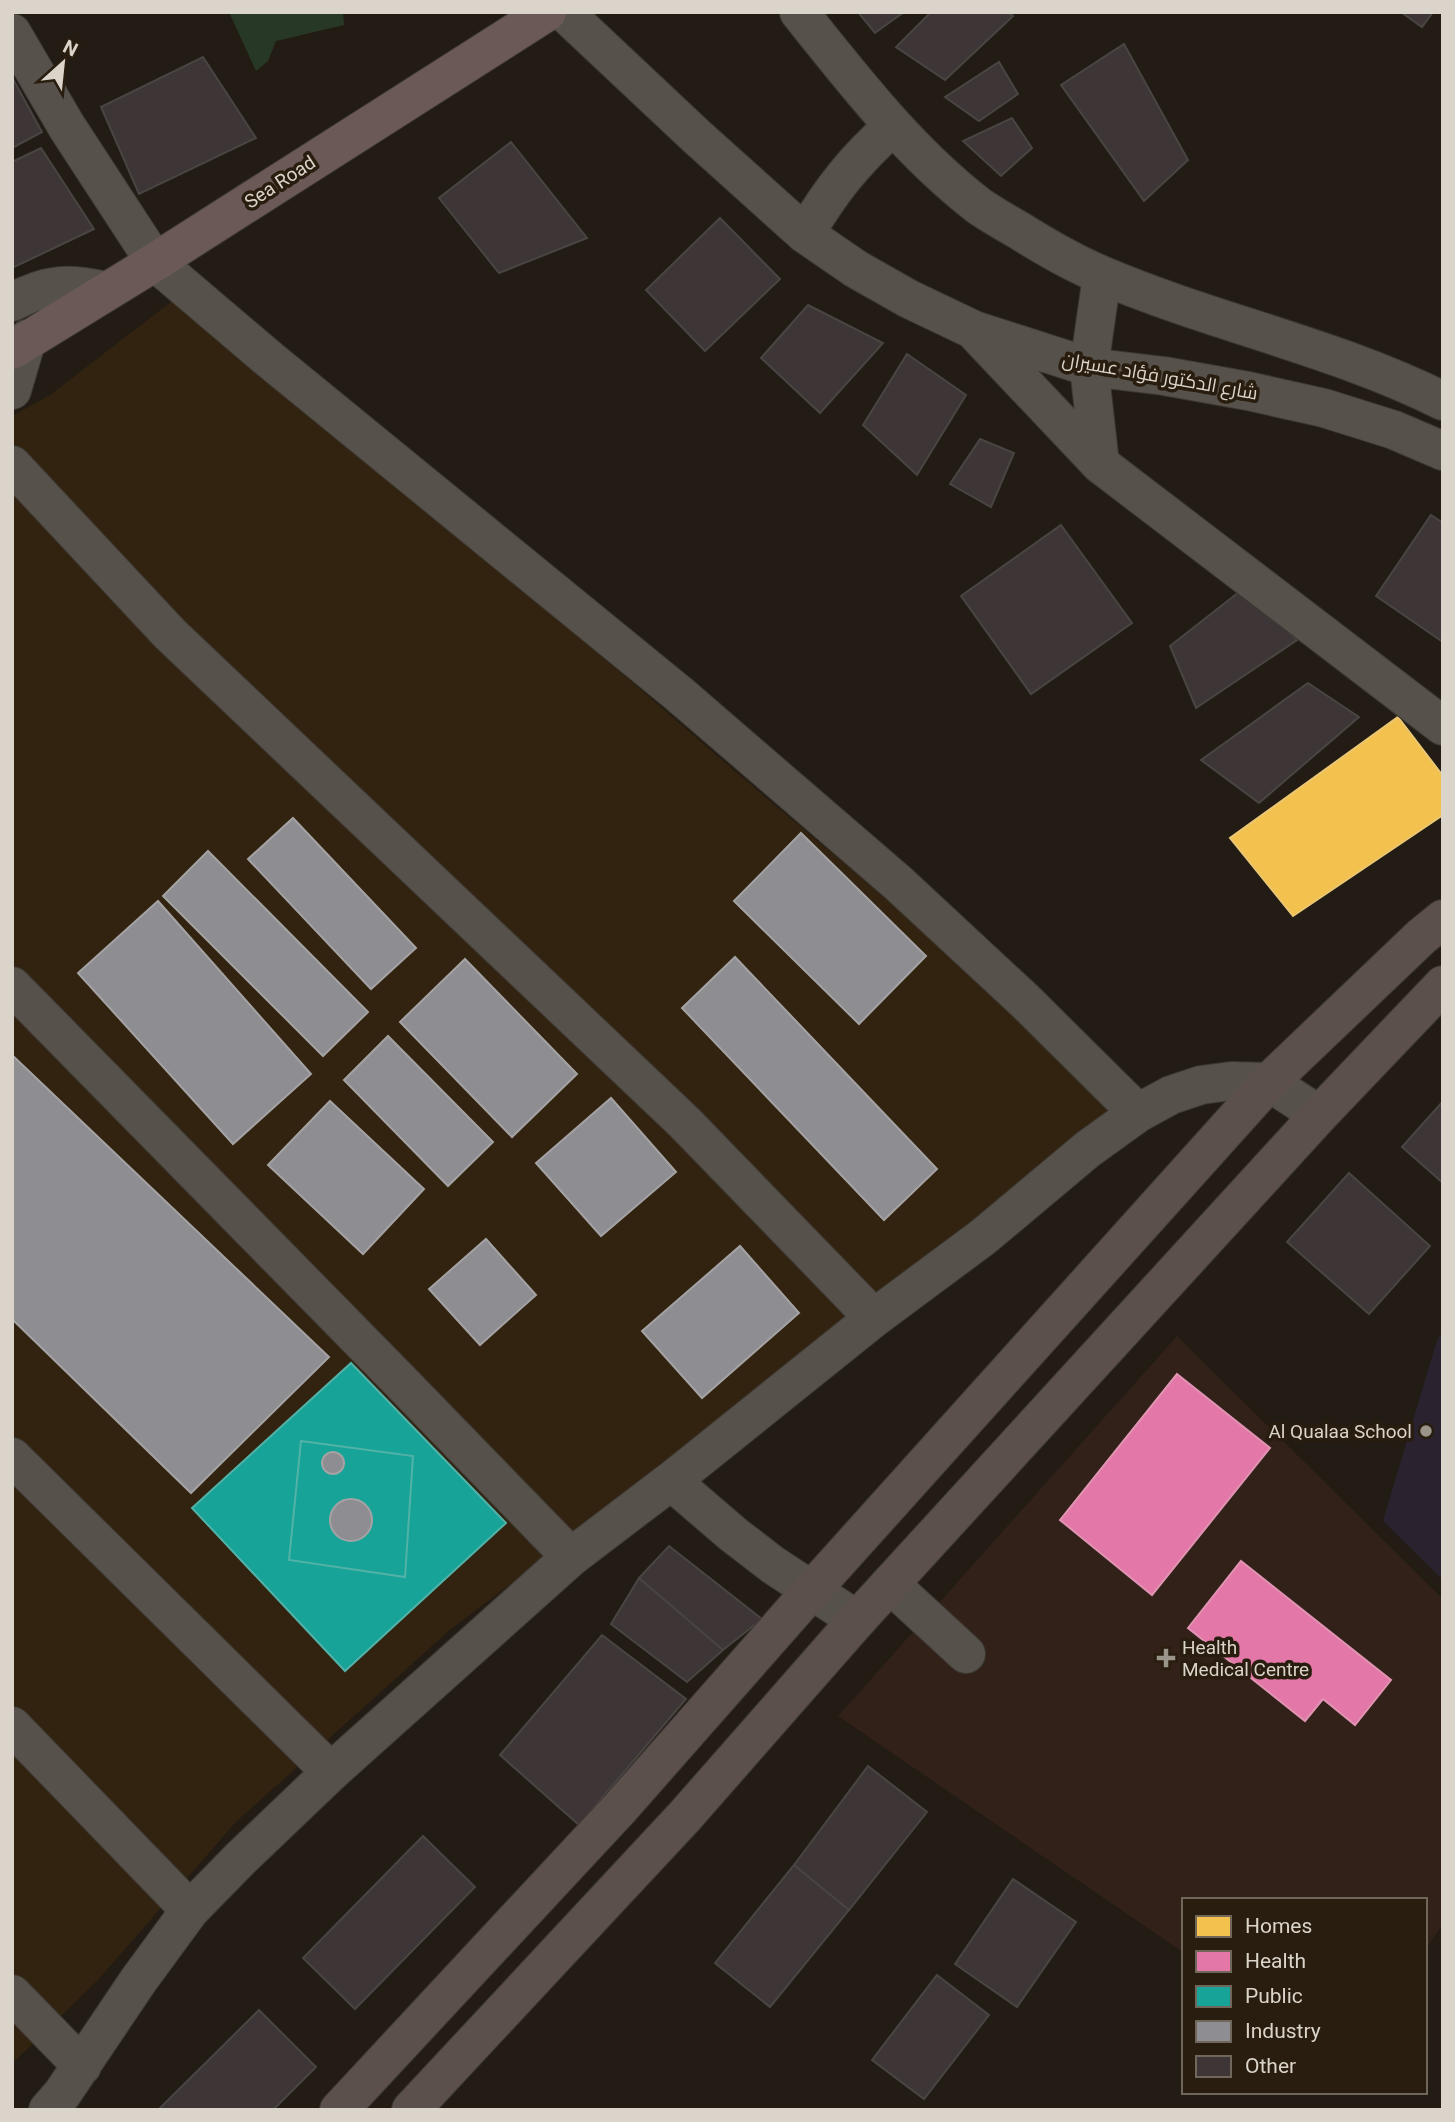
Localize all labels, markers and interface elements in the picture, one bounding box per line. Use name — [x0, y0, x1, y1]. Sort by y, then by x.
north arrow — [28, 28, 98, 98]
text: N — [59, 35, 82, 62]
street label: Sea Road — [240, 151, 320, 213]
street label: شارع الدكتور فؤاد عسيران — [1060, 347, 1260, 407]
place label: Al Qualaa School — [1268, 1420, 1412, 1443]
marker: Al Qualaa School — [1418, 1423, 1434, 1439]
place label: Health Medical Centre — [1182, 1636, 1309, 1681]
marker: Health Medical Centre — [1156, 1648, 1176, 1668]
legend — [1182, 1898, 1427, 2094]
text: Homes — [1245, 1914, 1312, 1938]
text: Health — [1245, 1949, 1306, 1973]
text: Public — [1245, 1984, 1303, 2008]
text: Industry — [1245, 2019, 1321, 2043]
text: Other — [1245, 2054, 1296, 2078]

